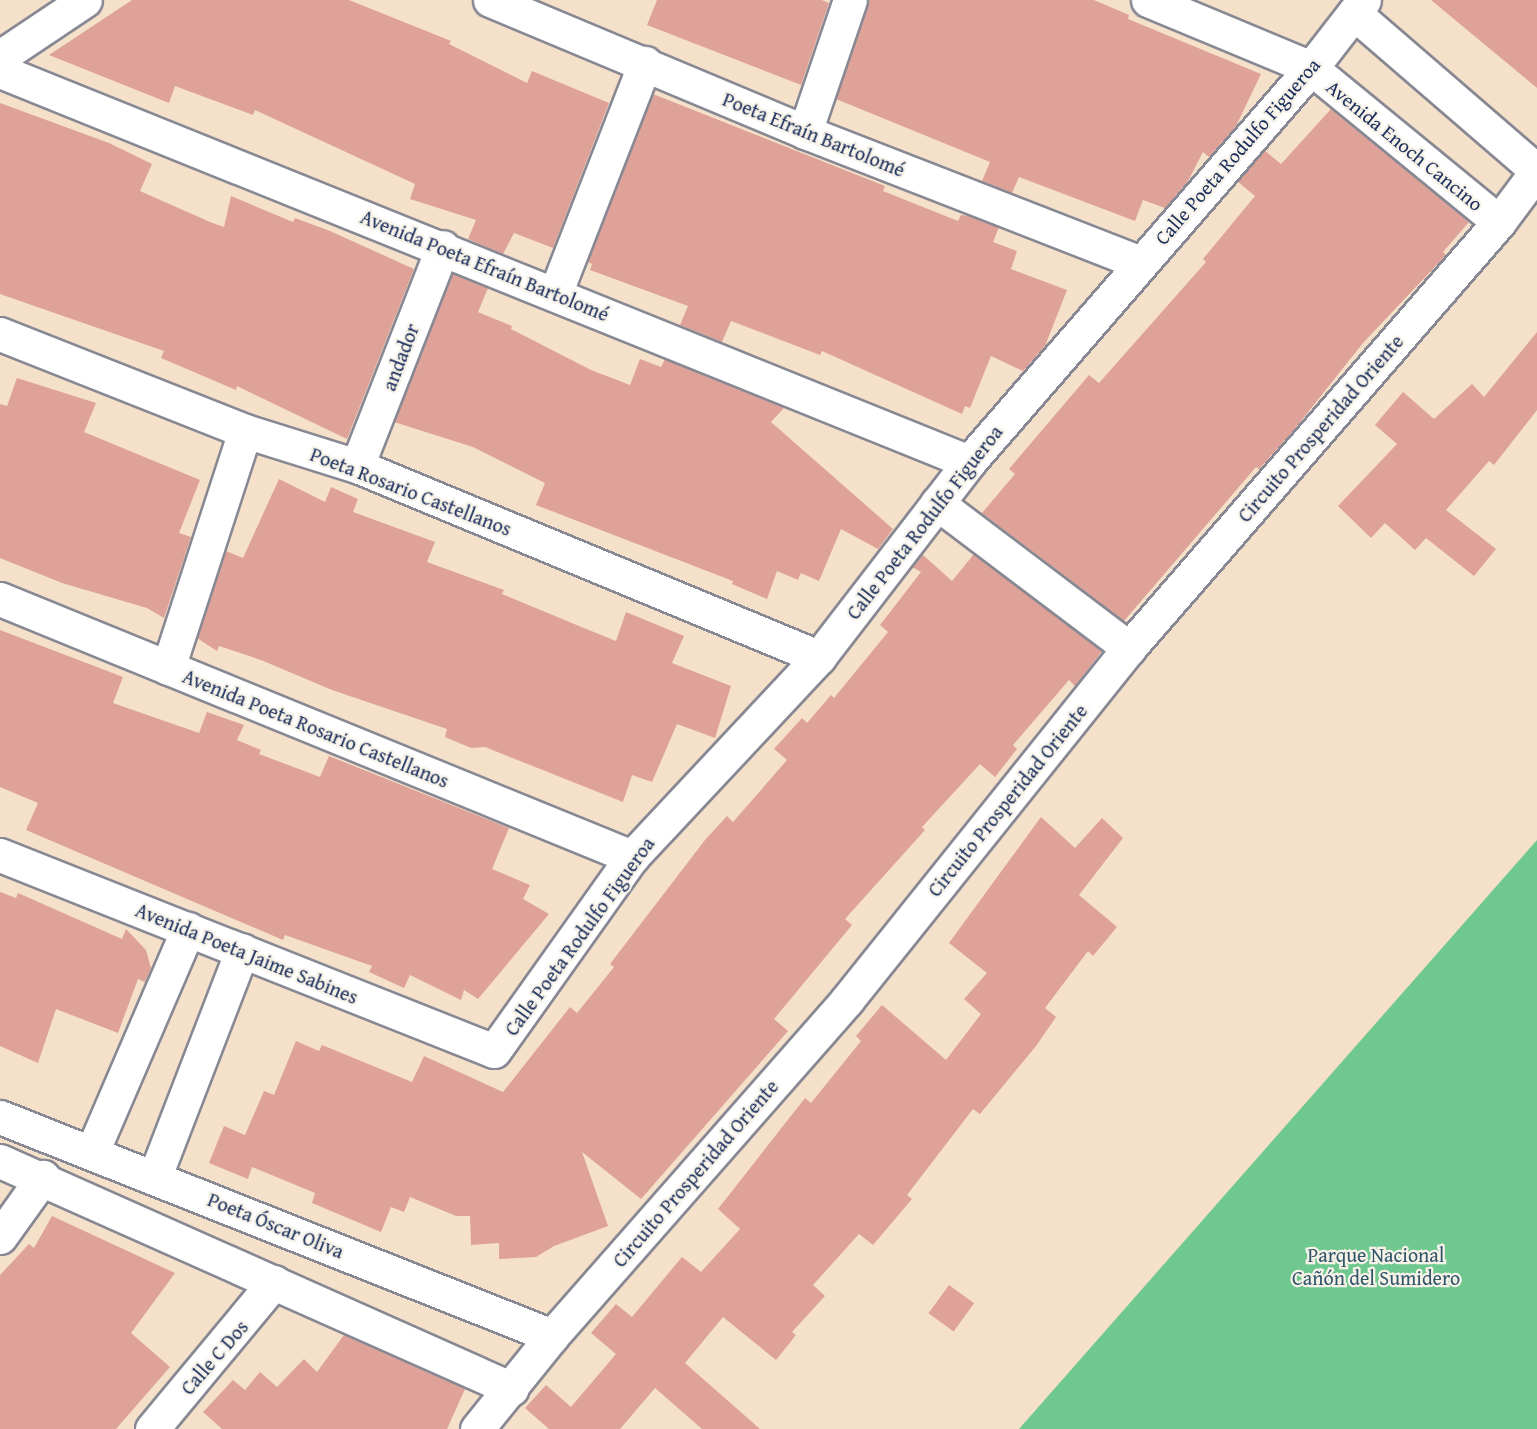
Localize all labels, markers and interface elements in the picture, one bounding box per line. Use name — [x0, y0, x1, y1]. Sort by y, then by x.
street label: Calle Poeta Rodulfo Figueroa — [1149, 53, 1325, 249]
street label: Avenida Enoch Cancino — [1322, 74, 1488, 216]
street label: Poeta Efraín Bartolomé — [719, 86, 909, 182]
street label: Avenida Poeta Efraín Bartolomé — [357, 204, 613, 326]
street label: andador — [376, 320, 424, 394]
street label: Circuito Prosperidad Oriente — [1232, 329, 1408, 527]
street label: Calle Poeta Rodulfo Figueroa — [841, 420, 1007, 624]
street label: Poeta Rosario Castellanos — [307, 442, 515, 540]
street label: Avenida Poeta Rosario Castellanos — [179, 663, 453, 793]
street label: Circuito Prosperidad Oriente — [922, 699, 1092, 901]
street label: Calle Poeta Rodulfo Figueroa — [499, 832, 659, 1040]
street label: Avenida Poeta Jaime Sabines — [132, 897, 362, 1009]
street label: Circuito Prosperidad Oriente — [607, 1074, 783, 1272]
street label: Poeta Óscar Oliva — [204, 1187, 348, 1263]
park label: Parque Nacional Cañón del Sumidero — [1292, 1243, 1460, 1290]
street label: Calle C Dos — [175, 1315, 253, 1399]

